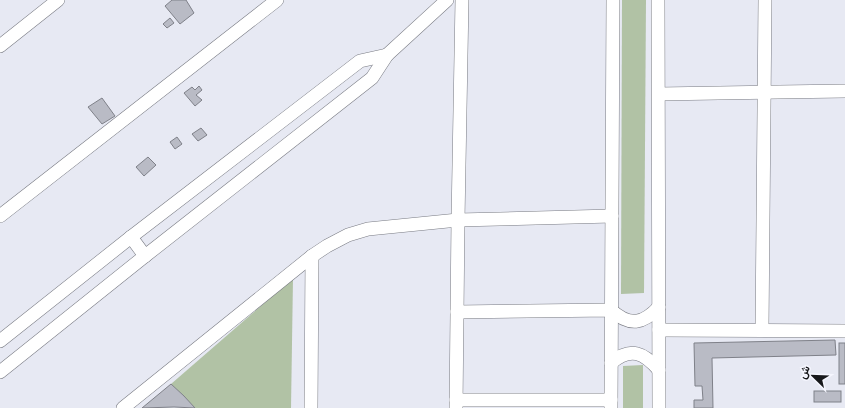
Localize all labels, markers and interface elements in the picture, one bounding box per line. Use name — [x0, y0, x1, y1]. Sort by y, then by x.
north arrow — [793, 356, 833, 396]
text: ش — [795, 363, 814, 381]

